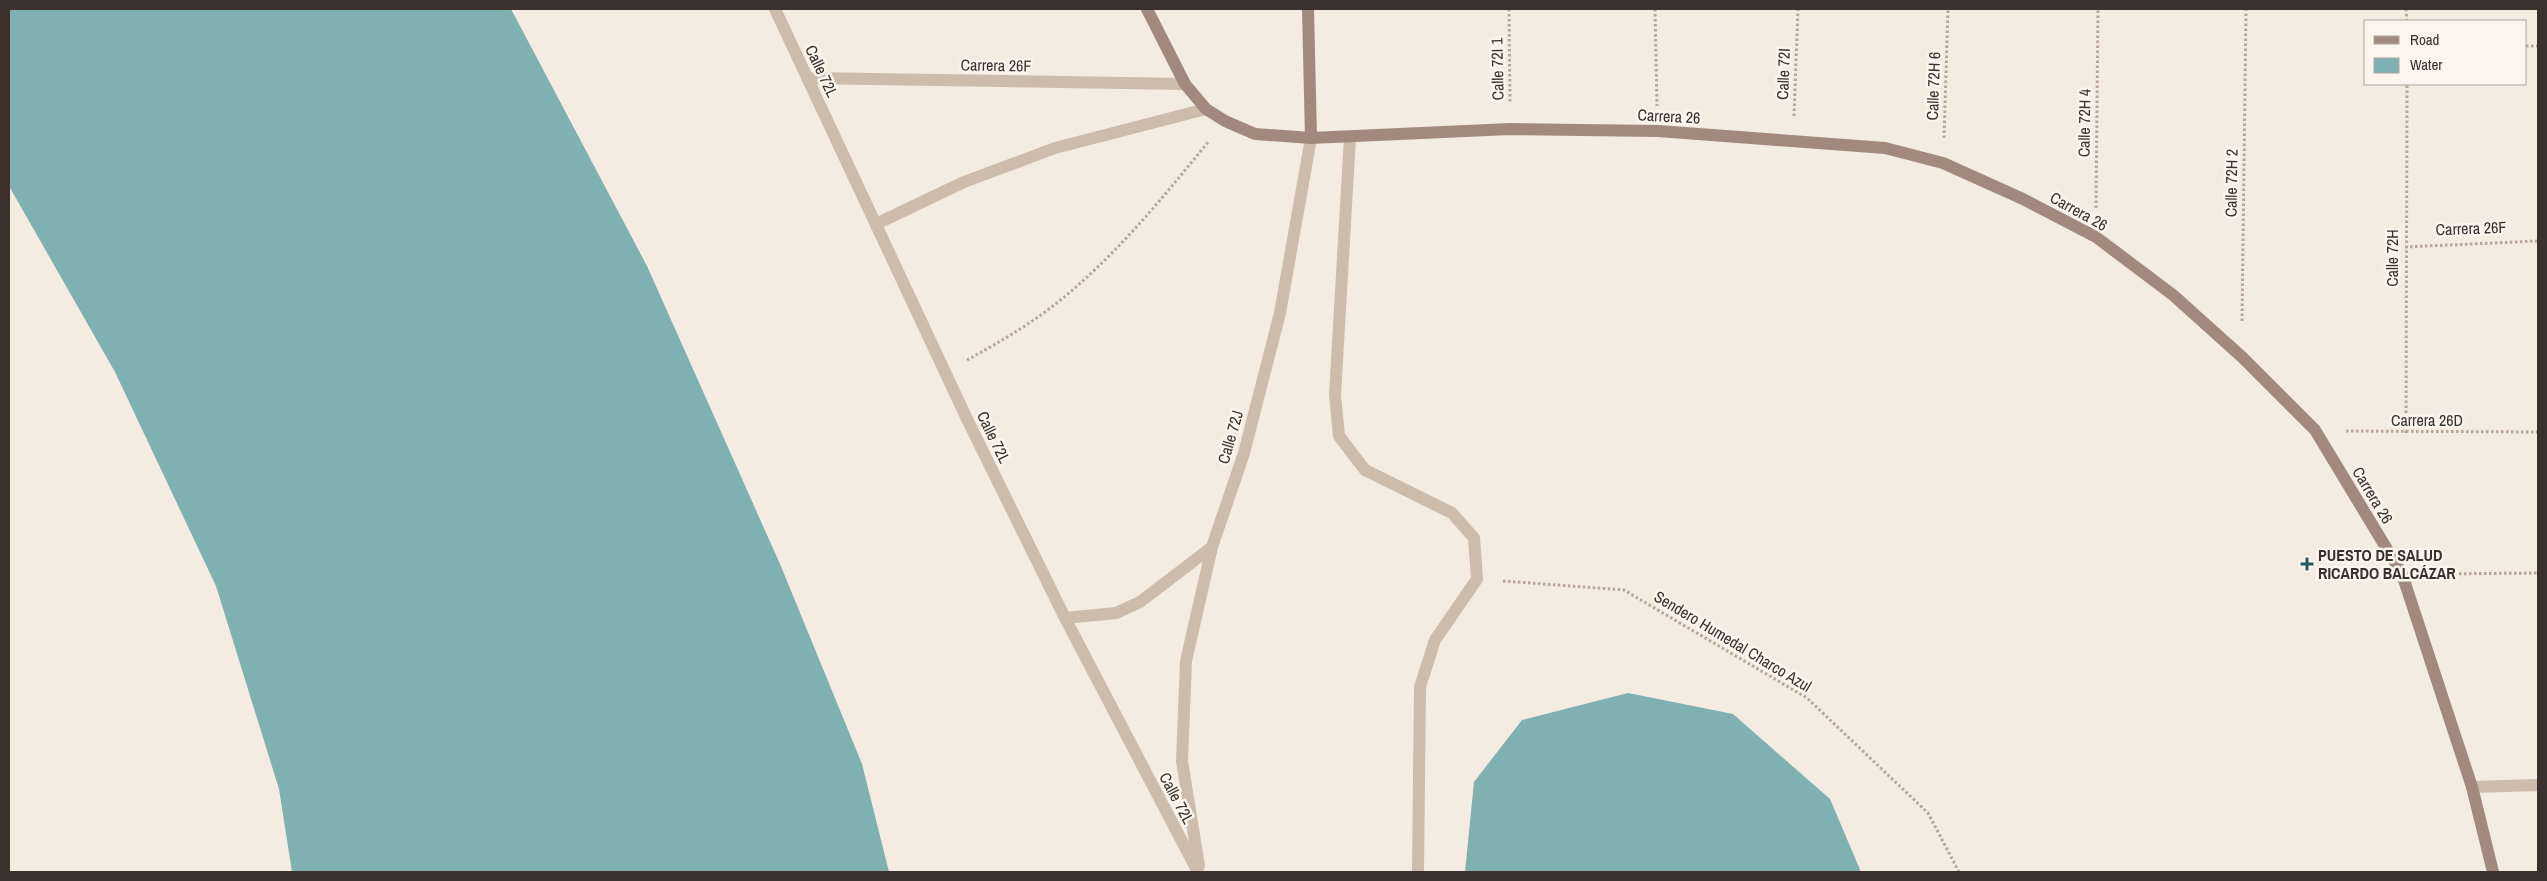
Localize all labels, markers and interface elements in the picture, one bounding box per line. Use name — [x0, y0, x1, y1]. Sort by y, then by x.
legend — [2364, 20, 2527, 85]
text: Road — [2410, 29, 2439, 50]
street label: Calle 72I 1 — [1485, 37, 1509, 101]
street label: Calle 72L — [800, 41, 844, 101]
street label: Calle 72I — [1771, 48, 1795, 100]
street label: Calle 72H 6 — [1921, 51, 1945, 121]
street label: Carrera 26F — [960, 53, 1032, 77]
text: Water — [2410, 54, 2442, 75]
street label: Calle 72H 4 — [2072, 89, 2096, 157]
street label: Carrera 26 — [1637, 103, 1701, 129]
street label: Calle 72H 2 — [2219, 149, 2243, 217]
street label: Carrera 26 — [2046, 186, 2112, 236]
street label: Carrera 26F — [2435, 216, 2507, 240]
street label: Calle 72H — [2381, 229, 2403, 287]
street label: Calle 72L — [972, 407, 1016, 467]
street label: Calle 72J — [1212, 408, 1248, 466]
street label: Carrera 26D — [2391, 409, 2463, 431]
street label: Carrera 26 — [2347, 462, 2399, 528]
place label: PUESTO DE SALUD RICARDO BALCÁZAR — [2318, 544, 2456, 584]
marker: PUESTO DE SALUD RICARDO BALCÁZAR — [2300, 557, 2314, 571]
street label: Sendero Humedal Charco Azul — [1650, 585, 1816, 697]
street label: Calle 72L — [1154, 768, 1200, 828]

